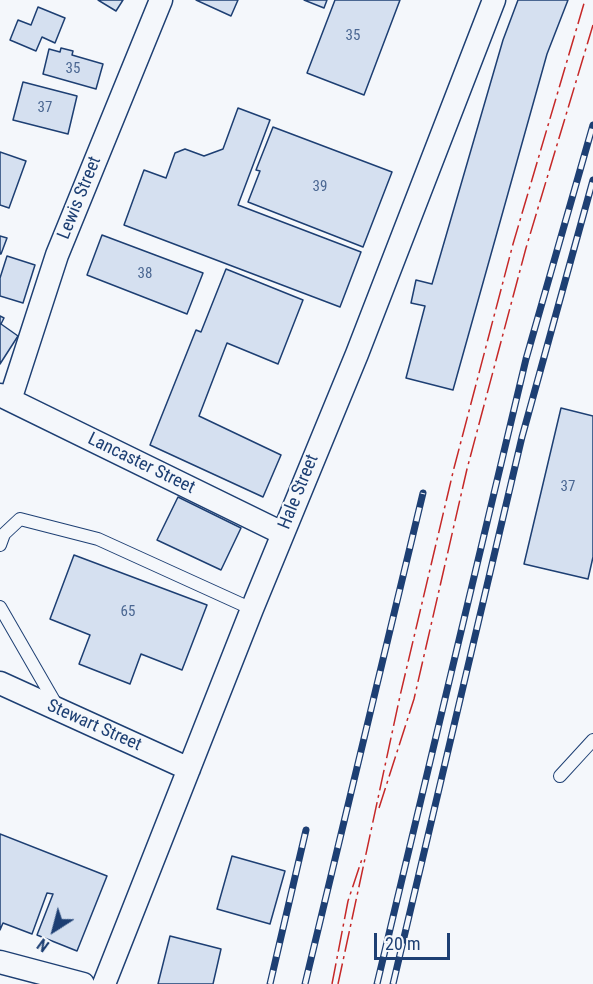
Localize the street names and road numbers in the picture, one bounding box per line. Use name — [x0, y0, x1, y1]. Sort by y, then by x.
street label: Lewis Street — [54, 153, 106, 243]
street label: Lancaster Street — [84, 429, 198, 499]
street label: Hale Street — [274, 451, 324, 533]
street label: Stewart Street — [43, 696, 145, 756]

